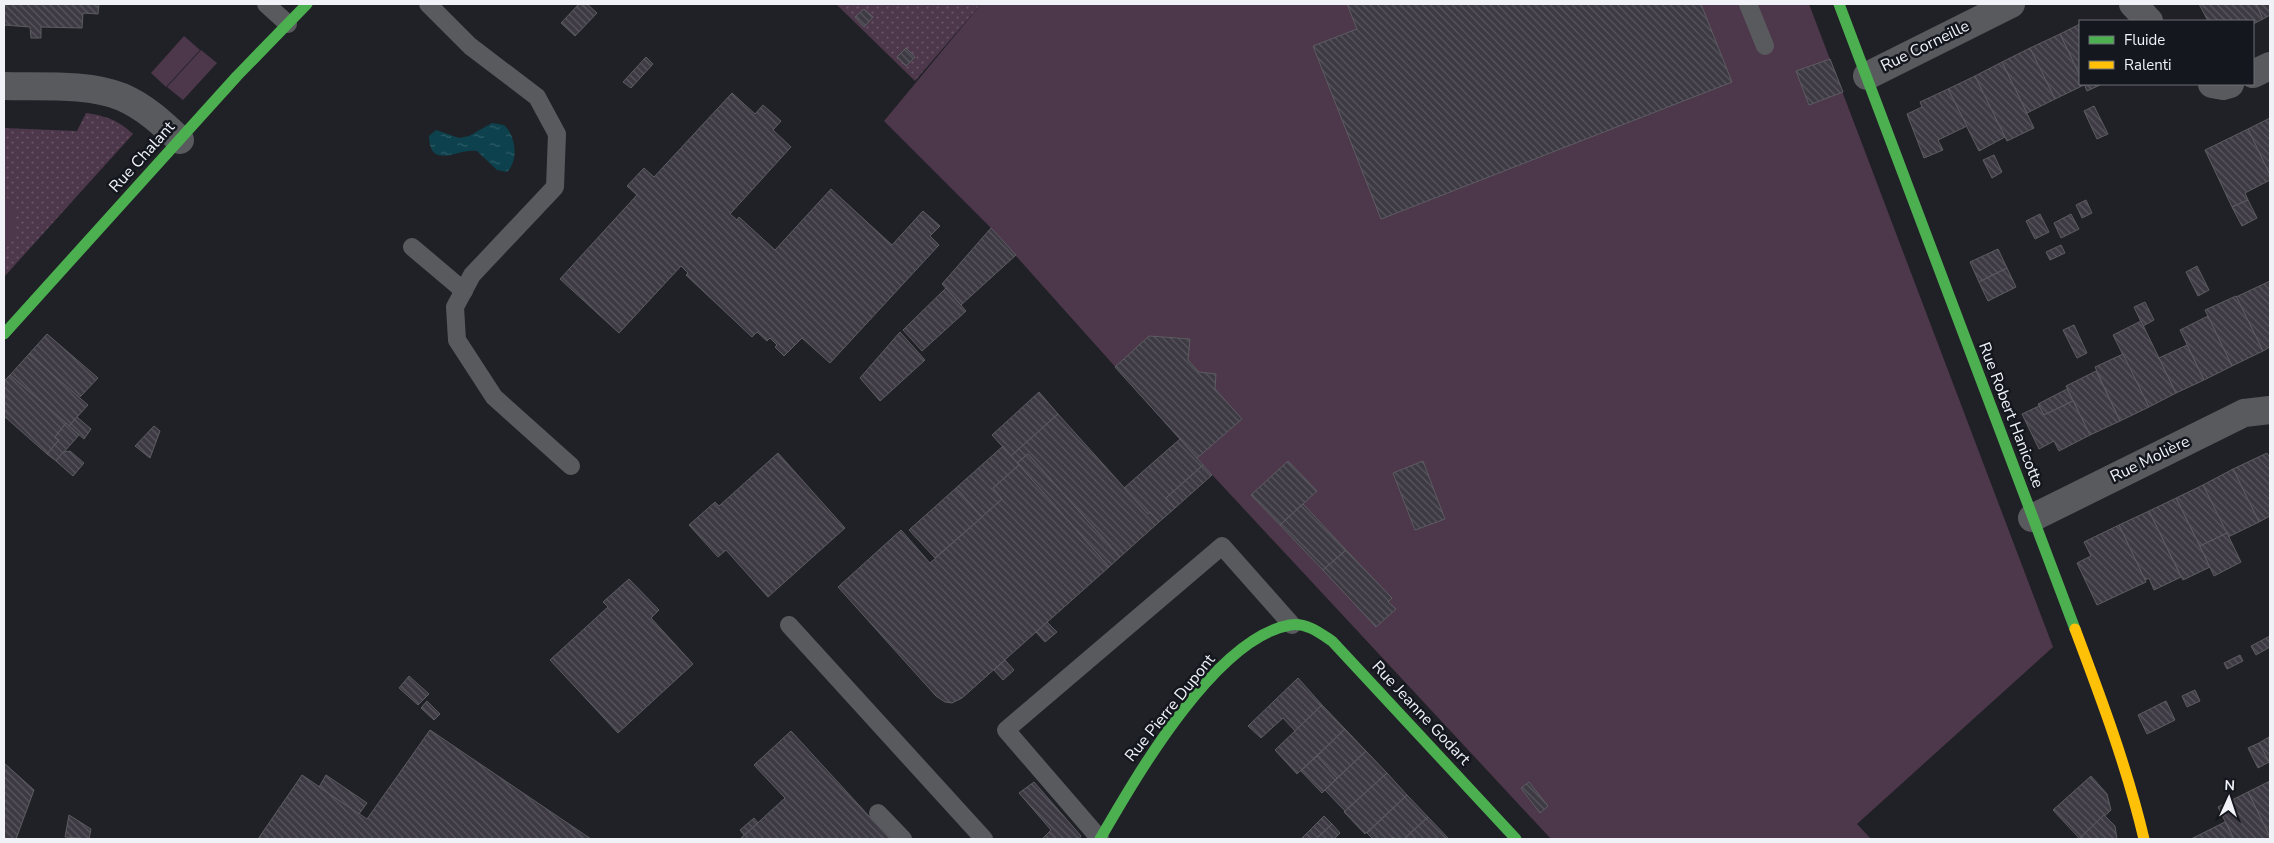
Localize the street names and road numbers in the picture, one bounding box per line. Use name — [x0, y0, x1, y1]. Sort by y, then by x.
street label: Rue Corneille — [1877, 15, 1973, 77]
street label: Rue Chalant — [104, 116, 180, 197]
street label: Rue Robert Hanicotte — [1973, 339, 2049, 491]
street label: Rue Molière — [2107, 430, 2193, 488]
street label: Rue Pierre Dupont — [1120, 649, 1220, 766]
street label: Rue Jeanne Godart — [1367, 656, 1475, 770]

